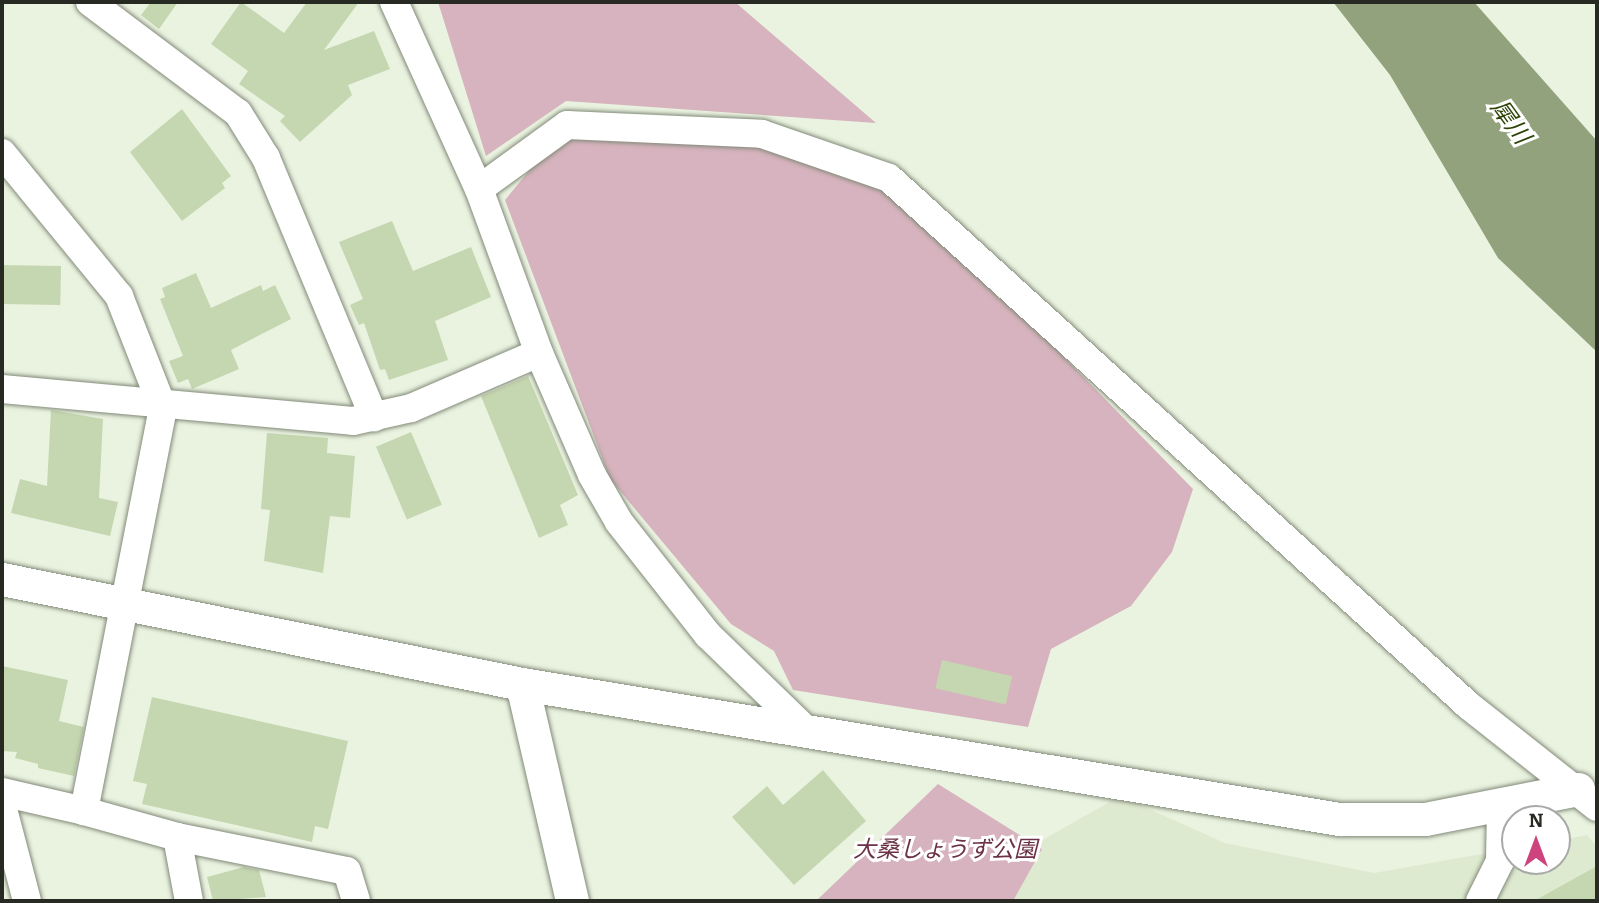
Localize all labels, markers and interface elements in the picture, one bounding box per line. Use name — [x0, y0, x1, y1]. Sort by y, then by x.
water label: 犀川 — [1484, 94, 1536, 150]
north arrow — [1501, 805, 1571, 875]
text: N — [1529, 809, 1543, 832]
park label: 大桑しょうず公園 — [853, 835, 1037, 863]

